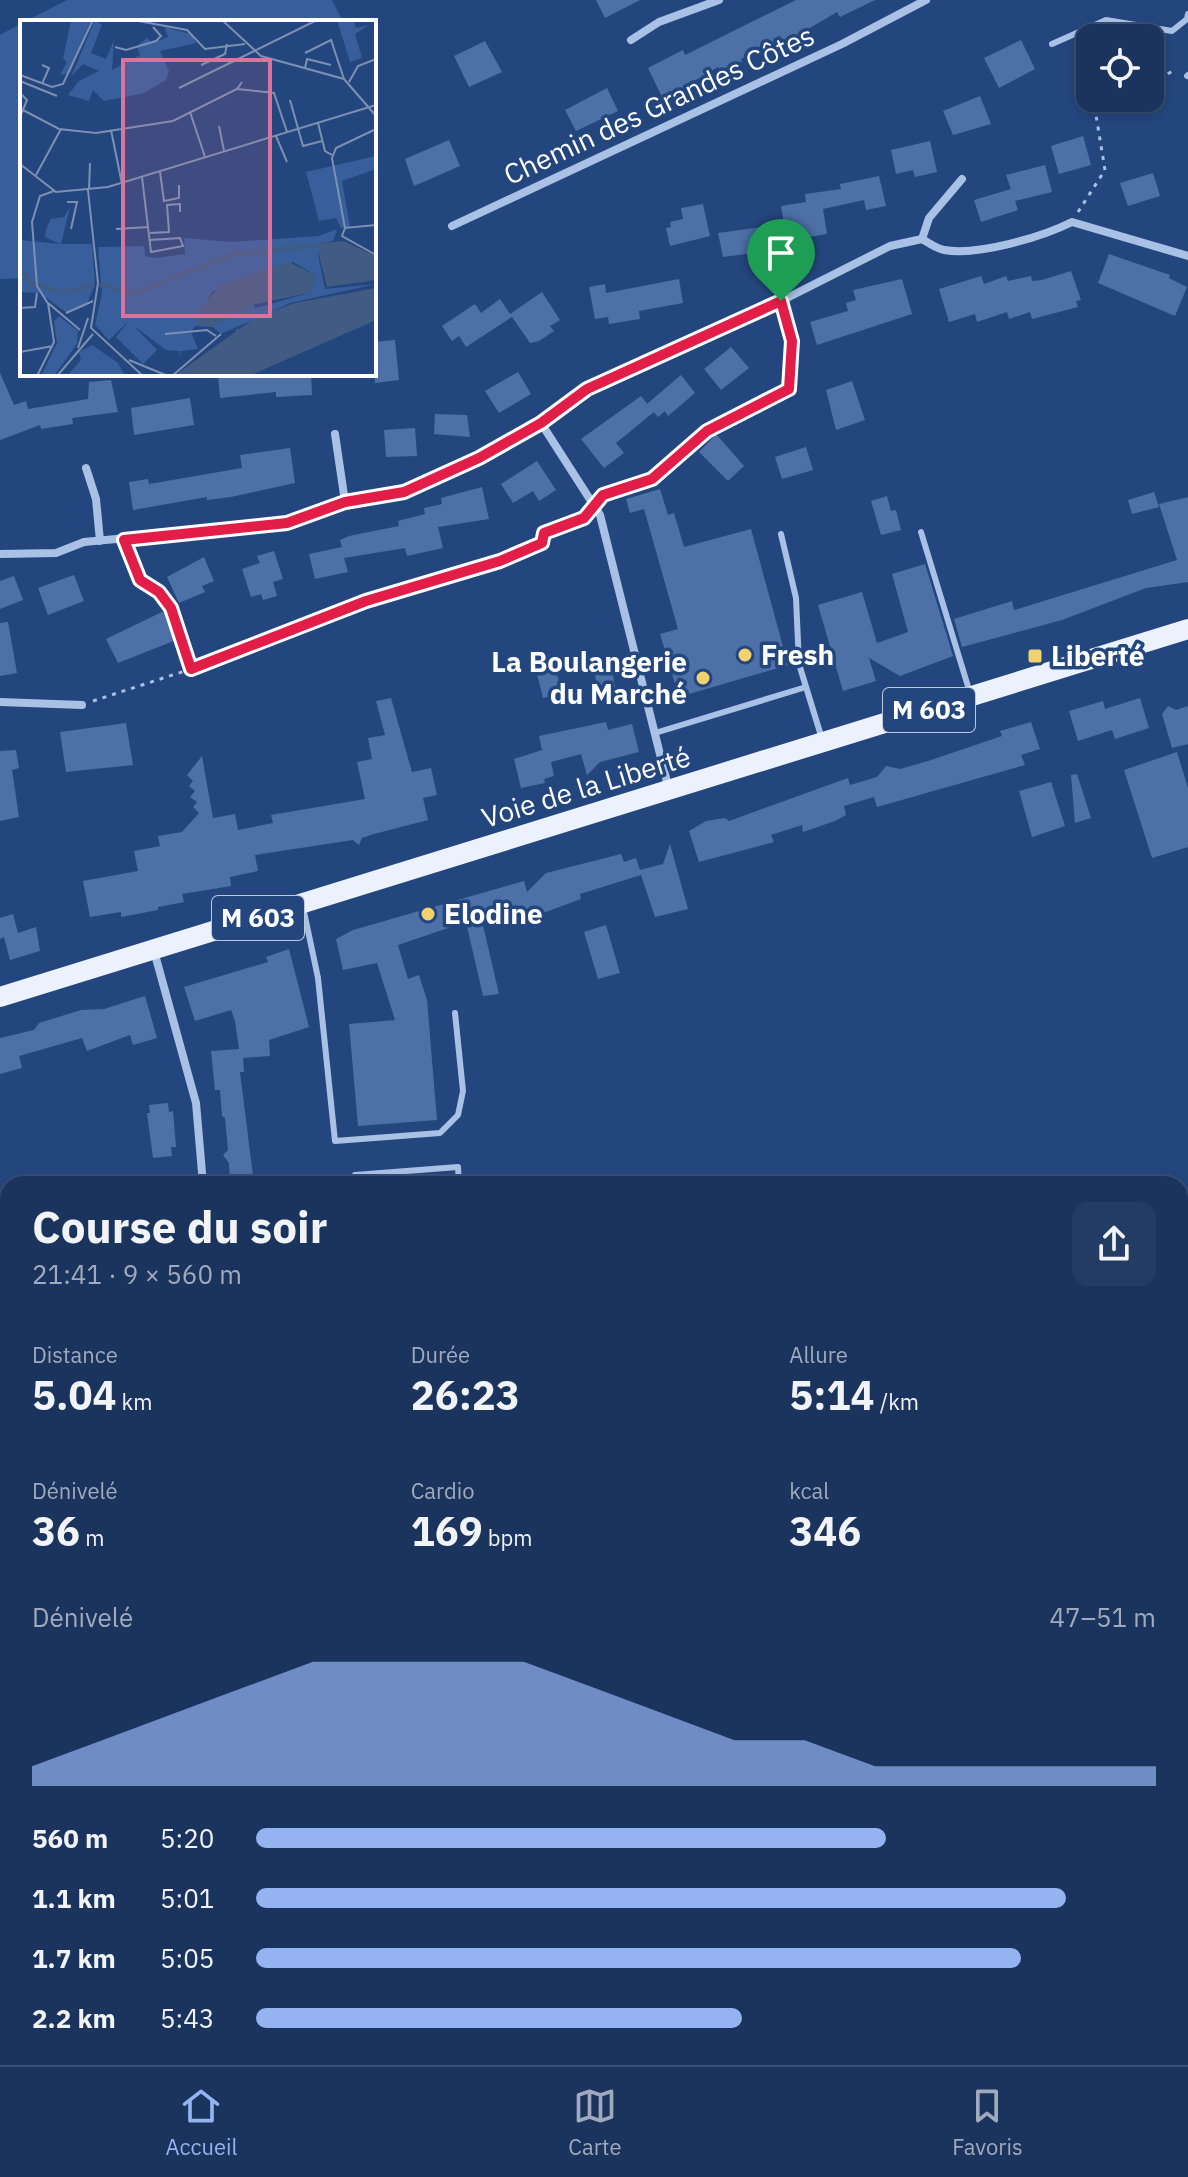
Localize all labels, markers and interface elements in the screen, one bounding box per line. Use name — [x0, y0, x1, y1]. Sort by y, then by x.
street label: Chemin des Grandes Côtes — [498, 16, 820, 193]
inset map — [20, 20, 376, 376]
map controls — [1076, 24, 1164, 112]
button: locate — [1076, 24, 1164, 112]
pin — [747, 219, 815, 301]
icon: arrive — [759, 231, 803, 275]
place label: Fresh — [761, 636, 834, 673]
place label: Liberté — [1051, 637, 1144, 674]
place label: La Boulangerie du Marché — [491, 643, 687, 712]
marker: Fresh — [736, 646, 754, 664]
marker: Liberté — [1026, 647, 1044, 665]
marker: La Boulangerie du Marché — [694, 669, 712, 687]
road number: M 603 — [883, 688, 975, 732]
street label: Voie de la Liberté — [477, 737, 695, 836]
place label: Elodine — [444, 895, 543, 932]
road number: M 603 — [212, 896, 304, 940]
marker: Elodine — [419, 905, 437, 923]
text: Course du soir — [32, 1198, 327, 1255]
button: share — [1072, 1202, 1156, 1286]
text: 21:41 · 9 × 560 m — [32, 1257, 242, 1291]
text: Distance — [32, 1340, 118, 1369]
text: Durée — [411, 1340, 470, 1369]
text: Allure — [789, 1340, 848, 1369]
text: 5.04 — [32, 1369, 116, 1421]
text: 26:23 — [411, 1369, 520, 1421]
text: 5:14 — [789, 1369, 875, 1421]
text: km — [116, 1387, 152, 1416]
text: /km — [875, 1387, 919, 1416]
text: Dénivelé — [32, 1476, 118, 1505]
text: Cardio — [411, 1476, 475, 1505]
text: kcal — [789, 1476, 829, 1505]
text: 36 — [32, 1505, 80, 1557]
text: 169 — [411, 1505, 483, 1557]
text: 346 — [789, 1505, 861, 1557]
text: m — [80, 1523, 104, 1552]
text: bpm — [483, 1523, 533, 1552]
text: Dénivelé — [32, 1600, 133, 1634]
text: 47–51 m — [1049, 1600, 1156, 1634]
text: 560 m — [32, 1821, 108, 1855]
text: 5:20 — [160, 1821, 214, 1855]
text: 1.1 km — [32, 1881, 116, 1915]
text: 5:01 — [160, 1881, 214, 1915]
text: 1.7 km — [32, 1941, 116, 1975]
text: 5:05 — [160, 1941, 214, 1975]
text: 2.2 km — [32, 2001, 116, 2035]
text: 5:43 — [160, 2001, 214, 2035]
tab: Accueil — [165, 2084, 238, 2161]
tab: Carte — [568, 2084, 622, 2161]
tab: Favoris — [952, 2084, 1023, 2161]

